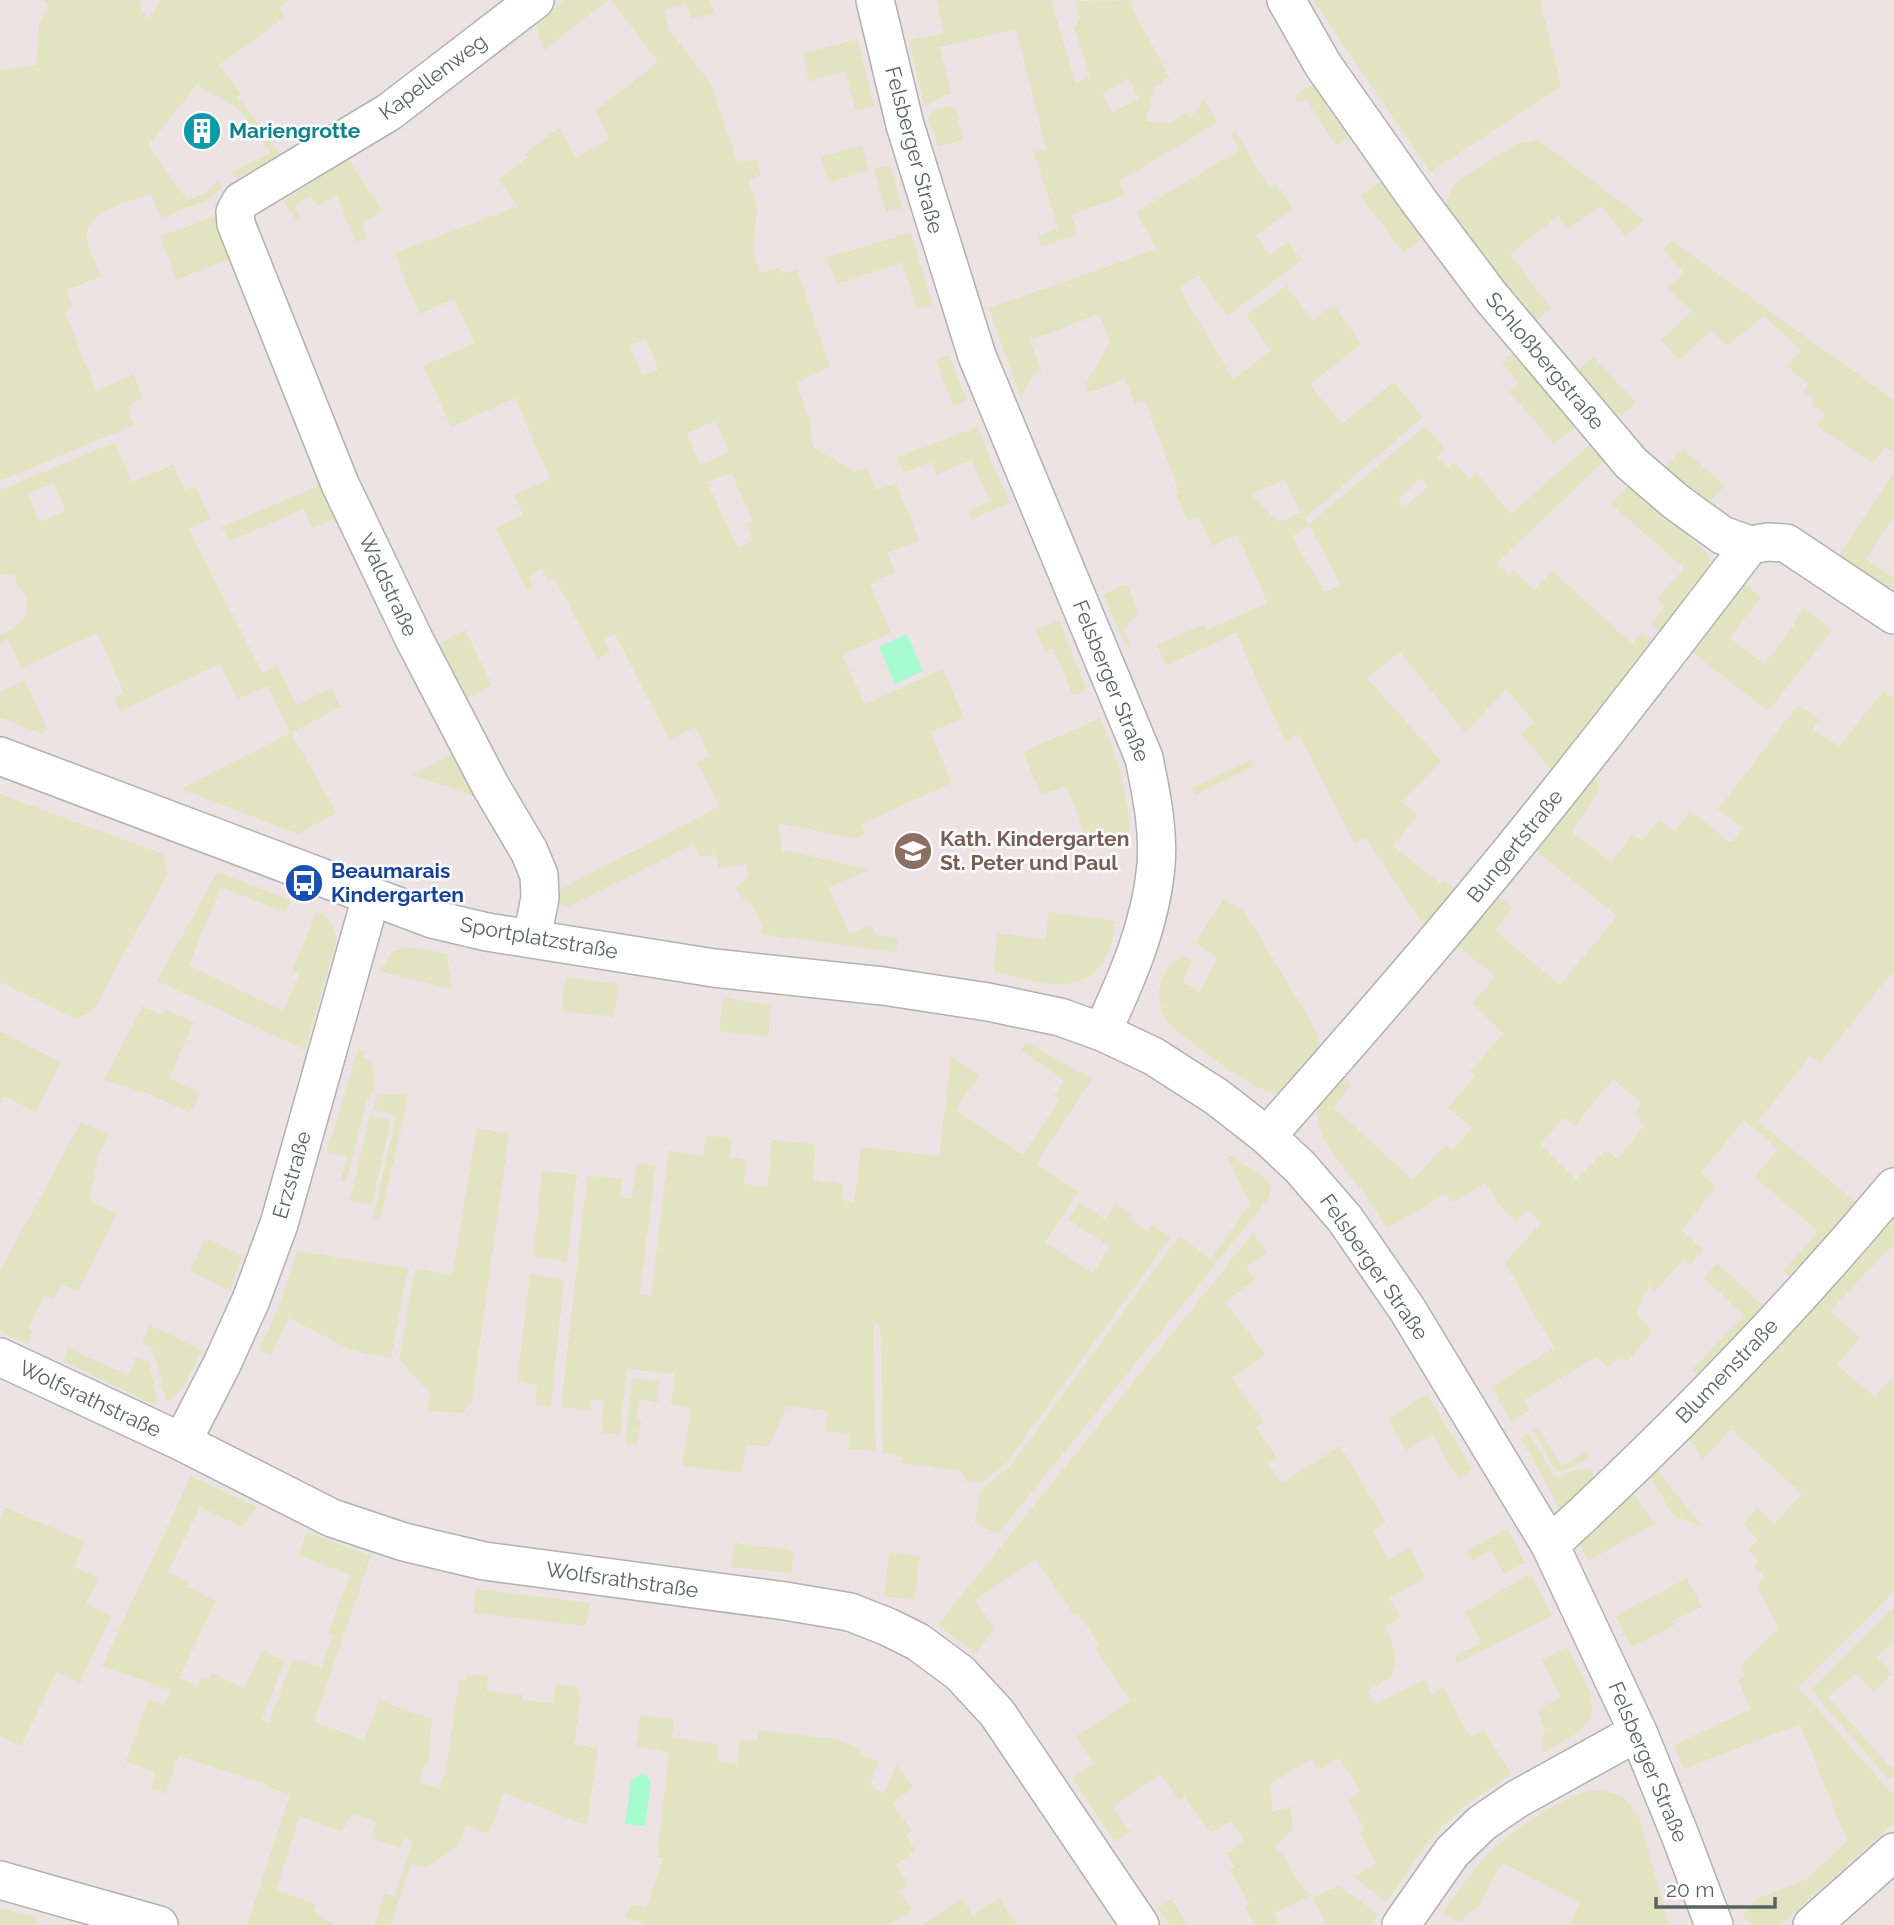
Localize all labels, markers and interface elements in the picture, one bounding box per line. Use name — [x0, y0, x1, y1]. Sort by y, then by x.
street label: Kapellenweg — [374, 28, 491, 125]
street label: Felsberger Straße — [880, 64, 949, 236]
building icon: Mariengrotte — [181, 110, 223, 152]
place label: Mariengrotte — [229, 118, 361, 143]
street label: Schloßbergstraße — [1481, 287, 1610, 434]
street label: Waldstraße — [354, 529, 423, 640]
street label: Felsberger Straße — [1068, 596, 1155, 765]
street label: Bungertstraße — [1461, 784, 1568, 907]
place label: Kath. Kindergarten St. Peter und Paul — [940, 826, 1129, 875]
school or university icon: Kath. Kindergarten St. Peter und Paul — [892, 830, 934, 872]
place label: Beaumarais Kindergarten — [331, 858, 464, 907]
bus stop icon: Beaumarais Kindergarten — [283, 862, 325, 904]
street label: Sportplatzstraße — [458, 911, 620, 964]
street label: Erzstraße — [267, 1128, 316, 1222]
street label: Felsberger Straße — [1315, 1189, 1434, 1344]
street label: Blumenstraße — [1670, 1313, 1783, 1428]
street label: Wolfsrathstraße — [15, 1355, 165, 1442]
street label: Wolfsrathstraße — [544, 1556, 700, 1603]
street label: Felsberger Straße — [1603, 1678, 1694, 1846]
scale bar — [1656, 1866, 1775, 1910]
text: 20 m — [1666, 1877, 1714, 1902]

